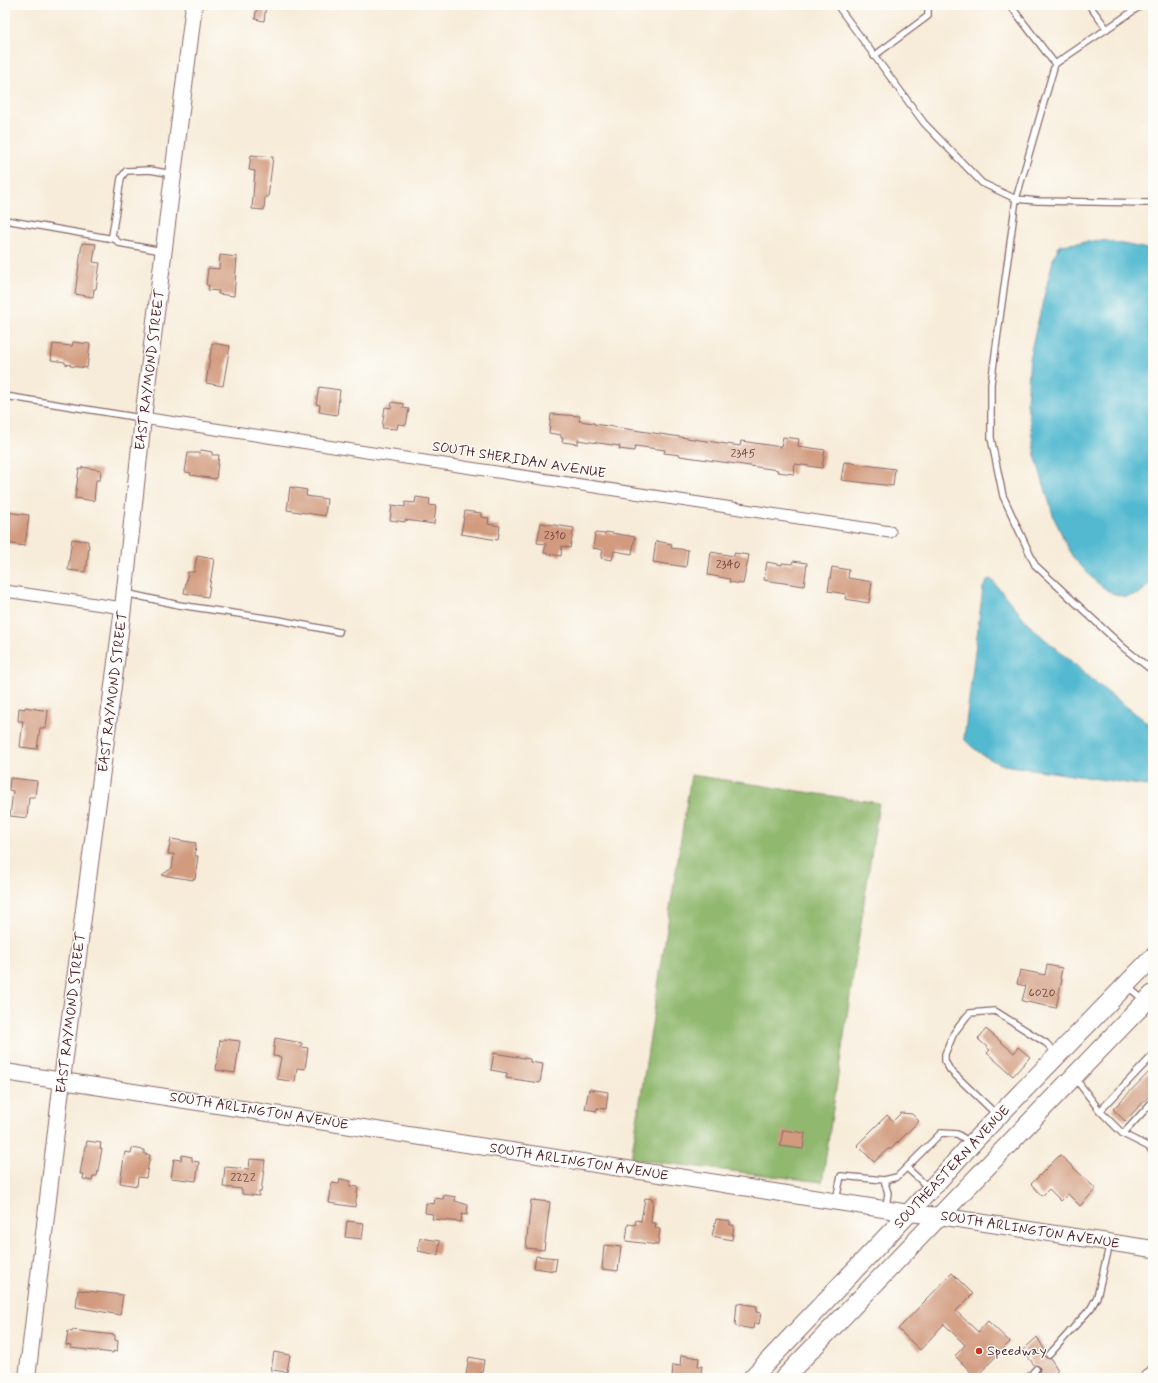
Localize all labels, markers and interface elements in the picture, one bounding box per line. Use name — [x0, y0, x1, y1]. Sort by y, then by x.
street label: EAST RAYMOND STREET — [131, 288, 169, 451]
street label: SOUTH SHERIDAN AVENUE — [431, 437, 607, 483]
house number: 2345 — [730, 446, 756, 462]
house number: 2310 — [544, 528, 566, 544]
house number: 2340 — [716, 557, 741, 573]
street label: EAST RAYMOND STREET — [94, 610, 132, 773]
street label: EAST RAYMOND STREET — [52, 931, 90, 1094]
house number: 6020 — [1029, 985, 1056, 1001]
street label: SOUTH ARLINGTON AVENUE — [168, 1088, 350, 1134]
street label: SOUTHEASTERN AVENUE — [890, 1102, 1014, 1232]
street label: SOUTH ARLINGTON AVENUE — [488, 1139, 670, 1185]
house number: 2222 — [230, 1170, 256, 1186]
street label: SOUTH ARLINGTON AVENUE — [939, 1207, 1121, 1253]
place label: Speedway — [987, 1342, 1047, 1360]
marker: Speedway — [974, 1346, 984, 1356]

